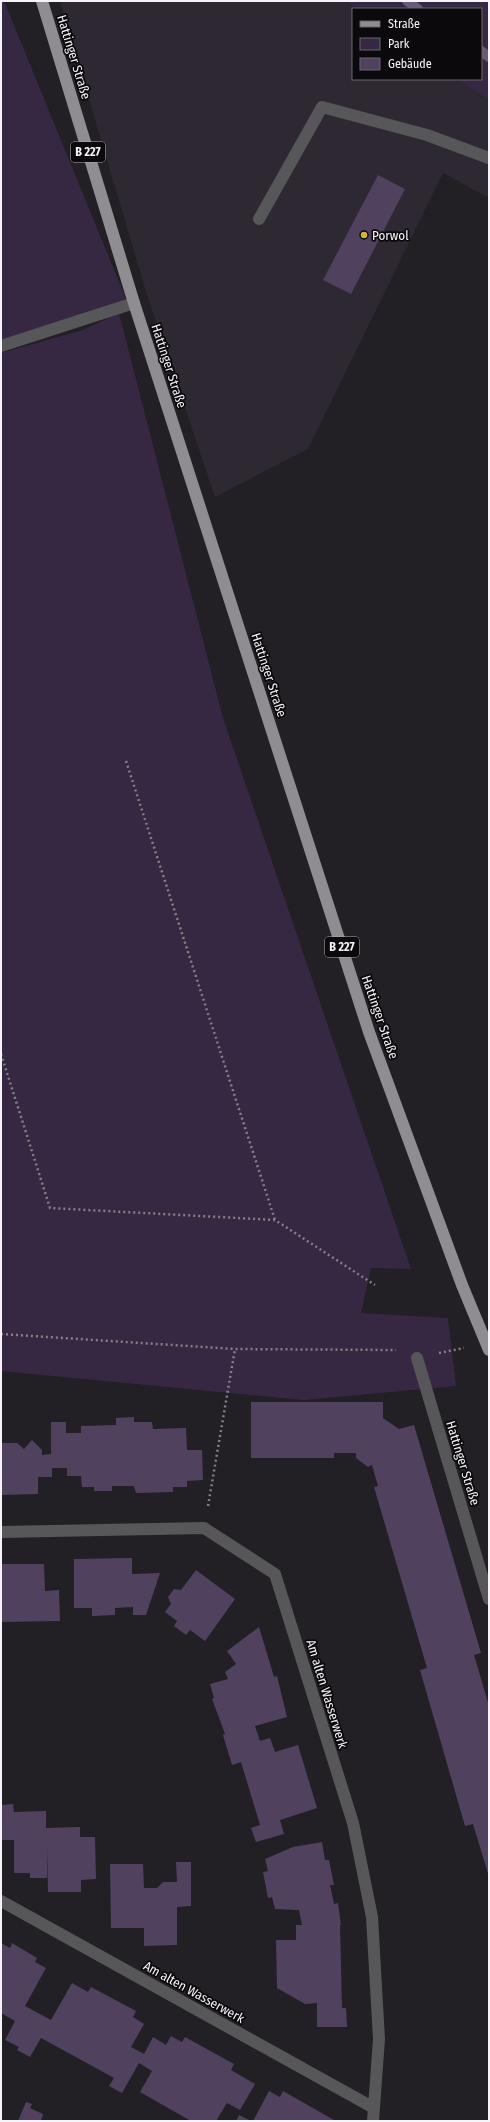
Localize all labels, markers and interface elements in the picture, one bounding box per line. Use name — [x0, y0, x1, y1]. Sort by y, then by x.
legend — [352, 8, 482, 80]
street label: Hattinger Straße — [54, 13, 94, 101]
text: Straße — [388, 17, 420, 31]
text: Park — [388, 37, 410, 51]
text: Gebäude — [388, 57, 432, 71]
road number: B 227 — [71, 142, 105, 162]
place label: Porwol — [372, 228, 409, 243]
marker: Porwol — [359, 230, 369, 240]
street label: Hattinger Straße — [148, 322, 190, 410]
street label: Hattinger Straße — [248, 631, 290, 719]
road number: B 227 — [325, 937, 359, 957]
street label: Hattinger Straße — [359, 973, 401, 1061]
street label: Hattinger Straße — [443, 1419, 483, 1507]
street label: Am alten Wasserwerk — [303, 1638, 351, 1751]
street label: Am alten Wasserwerk — [141, 1958, 248, 2026]

